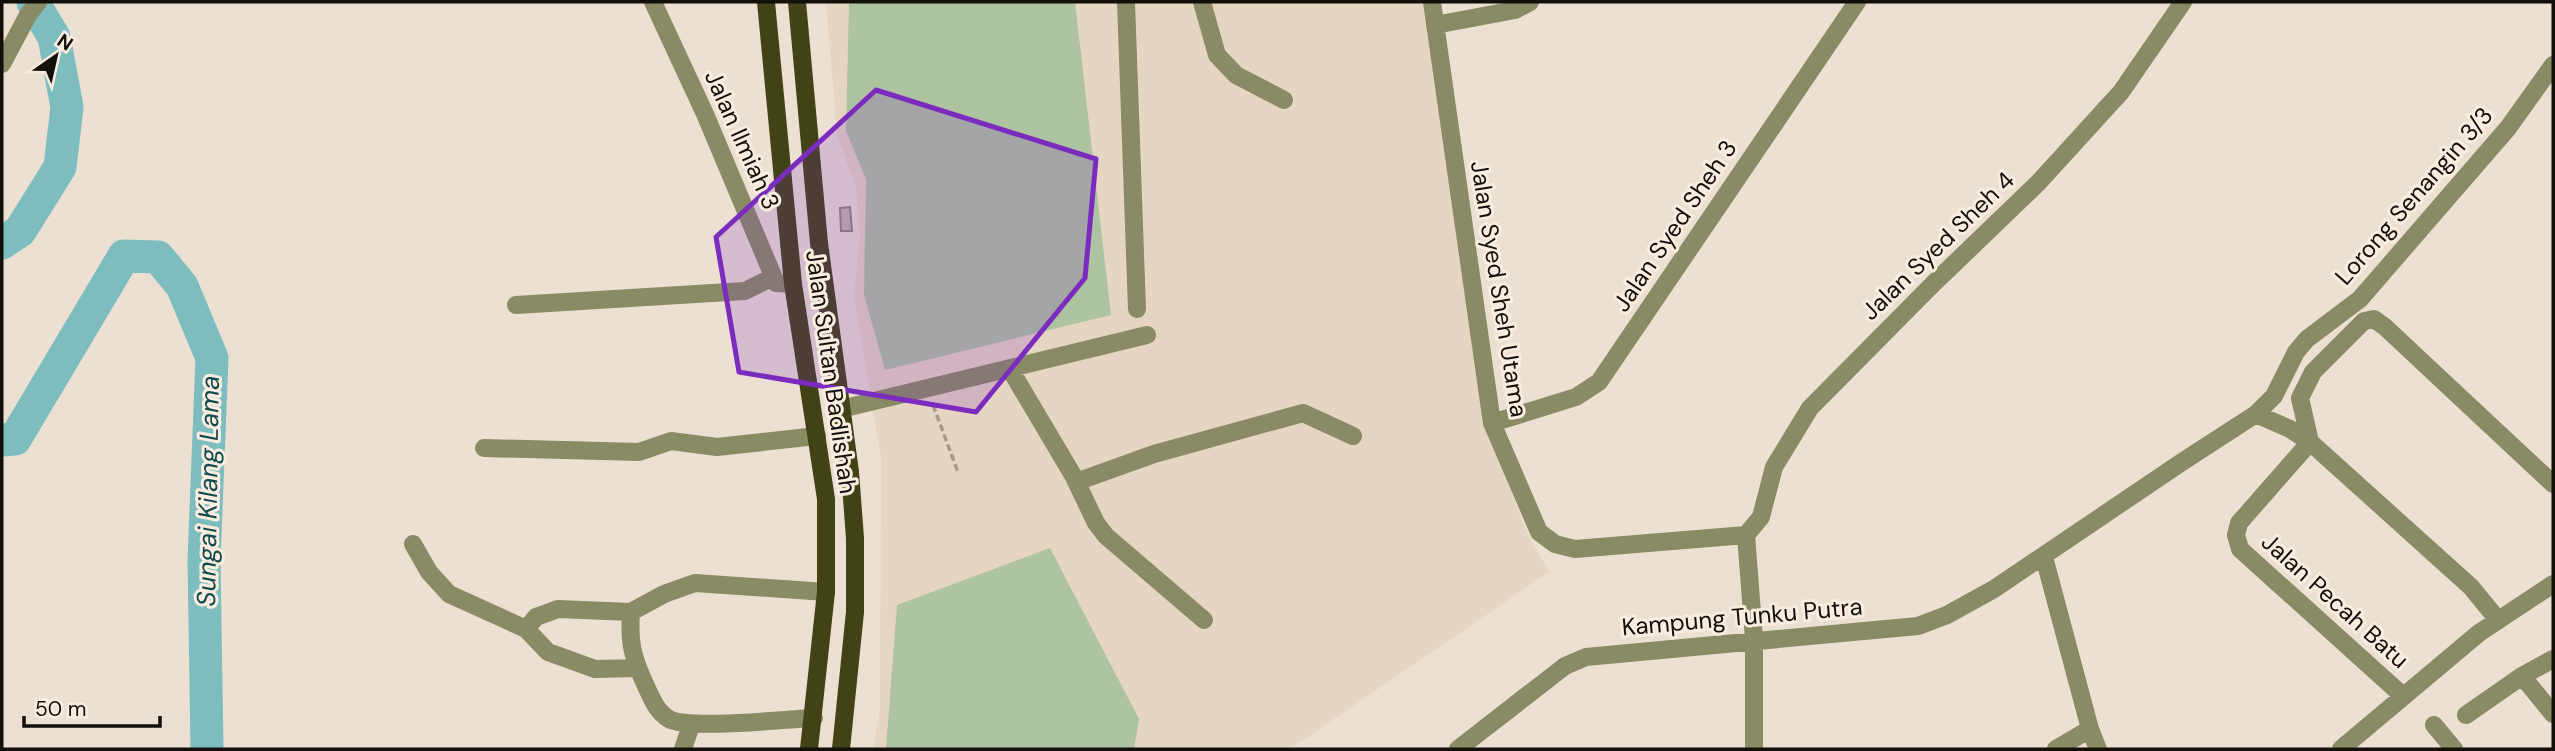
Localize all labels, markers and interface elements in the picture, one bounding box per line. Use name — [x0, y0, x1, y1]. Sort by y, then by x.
north arrow — [21, 21, 91, 91]
text: N — [52, 28, 78, 57]
street label: Jalan Ilmiah 3 — [698, 65, 787, 214]
street label: Lorong Senangin 3/3 — [2328, 100, 2499, 291]
street label: Jalan Syed Sheh 3 — [1606, 134, 1744, 318]
street label: Jalan Syed Sheh Utama — [1464, 159, 1535, 419]
street label: Jalan Syed Sheh 4 — [1855, 165, 2021, 327]
street label: Jalan Sultan Badlishah — [799, 248, 864, 496]
water label: Sungai Kilang Lama — [189, 375, 227, 607]
street label: Jalan Pecah Batu — [2255, 526, 2415, 675]
street label: Kampung Tunku Putra — [1620, 591, 1863, 642]
scale bar — [24, 684, 161, 728]
text: 50 m — [35, 695, 86, 723]

